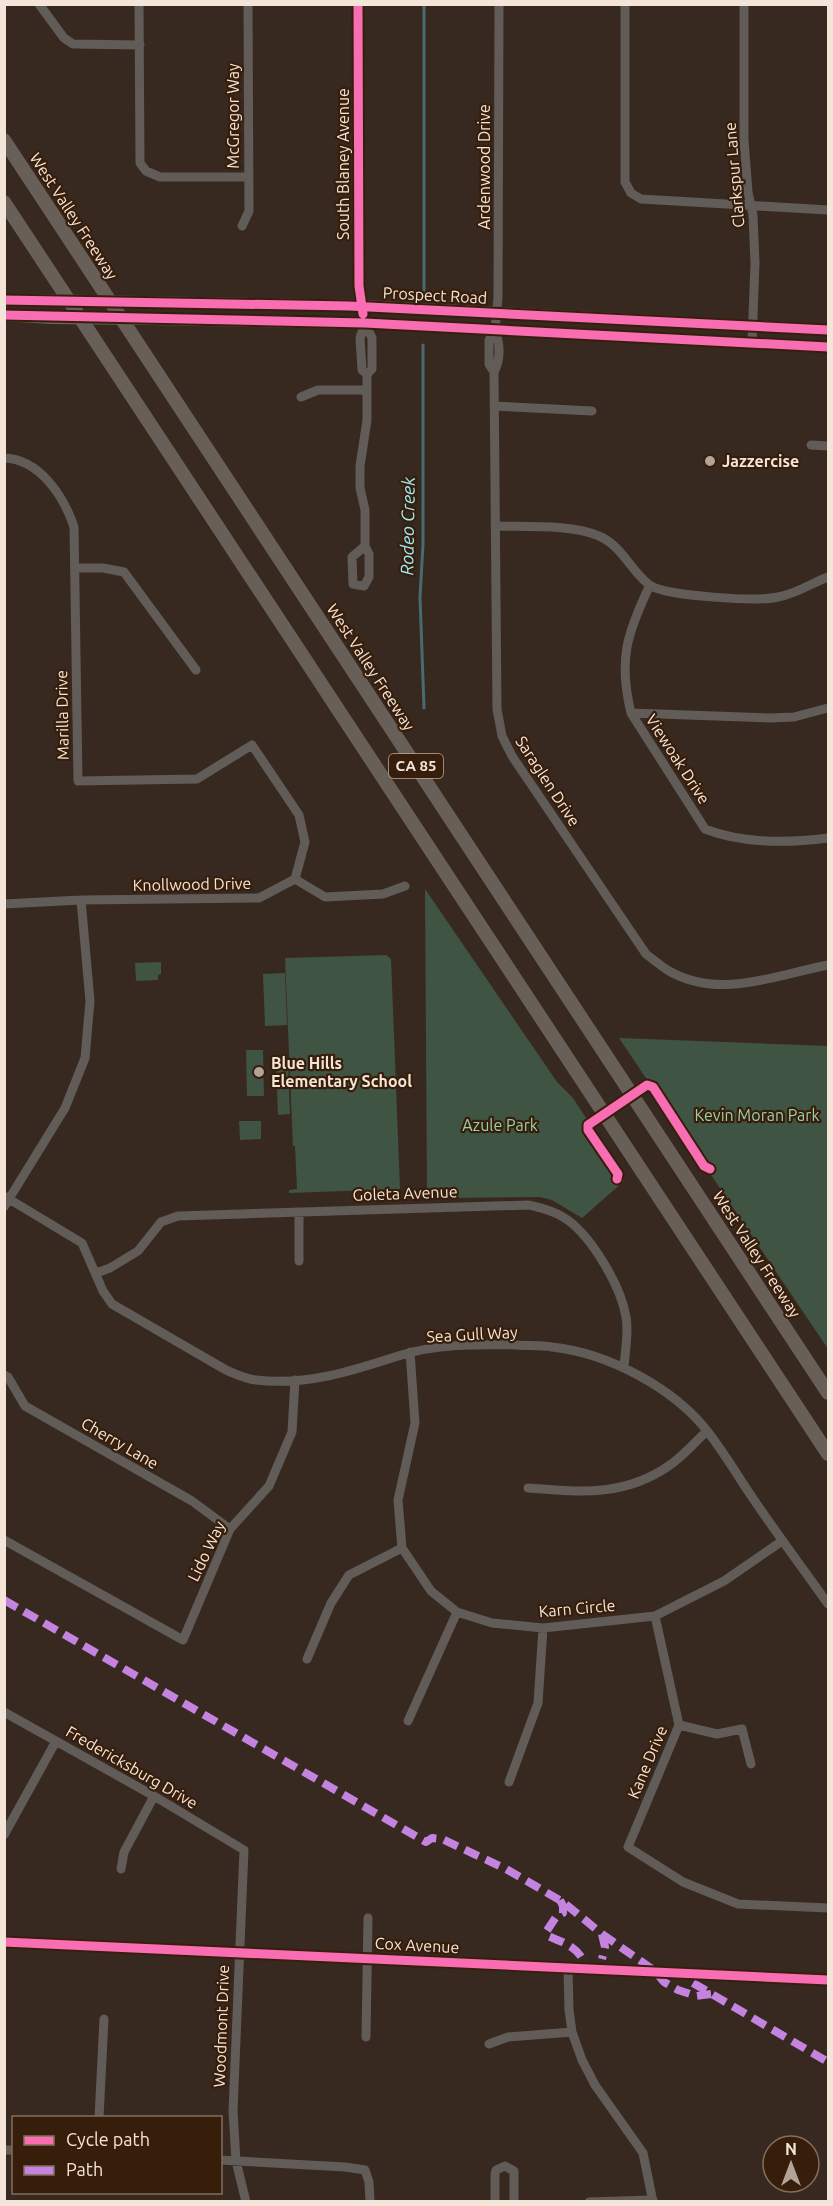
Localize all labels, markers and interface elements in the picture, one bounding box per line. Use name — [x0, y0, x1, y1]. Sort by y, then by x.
street label: McGregor Way — [224, 63, 242, 169]
street label: South Blaney Avenue — [334, 88, 352, 240]
street label: Ardenwood Drive — [475, 104, 493, 230]
street label: Clarkspur Lane — [720, 121, 748, 229]
street label: West Valley Freeway — [26, 149, 122, 283]
street label: Prospect Road — [382, 283, 488, 307]
place label: Jazzercise — [722, 452, 799, 470]
marker: Jazzercise — [703, 454, 717, 468]
water label: Rodeo Creek — [396, 476, 418, 576]
street label: West Valley Freeway — [323, 600, 419, 734]
street label: Marilla Drive — [52, 670, 72, 760]
street label: Viewoak Drive — [642, 711, 714, 807]
street label: Saraglen Drive — [512, 733, 584, 829]
road number: CA 85 — [389, 754, 443, 778]
street label: Knollwood Drive — [133, 874, 251, 894]
place label: Blue Hills Elementary School — [271, 1054, 412, 1090]
marker: Blue Hills Elementary School — [252, 1065, 266, 1079]
park label: Kevin Moran Park — [695, 1106, 820, 1124]
park label: Azule Park — [462, 1116, 538, 1134]
street label: Goleta Avenue — [352, 1182, 458, 1204]
street label: West Valley Freeway — [709, 1187, 805, 1321]
street label: Sea Gull Way — [426, 1323, 518, 1345]
street label: Cherry Lane — [78, 1414, 162, 1472]
street label: Lido Way — [184, 1518, 228, 1584]
street label: Karn Circle — [538, 1596, 616, 1620]
street label: Fredericksburg Drive — [63, 1722, 201, 1812]
street label: Kane Drive — [624, 1723, 670, 1801]
street label: Cox Avenue — [374, 1934, 460, 1956]
street label: Woodmont Drive — [210, 1964, 232, 2088]
legend — [12, 2116, 222, 2194]
text: Cycle path — [66, 2129, 150, 2149]
north arrow — [761, 2134, 821, 2194]
text: N — [785, 2140, 797, 2158]
text: Path — [66, 2159, 103, 2179]

